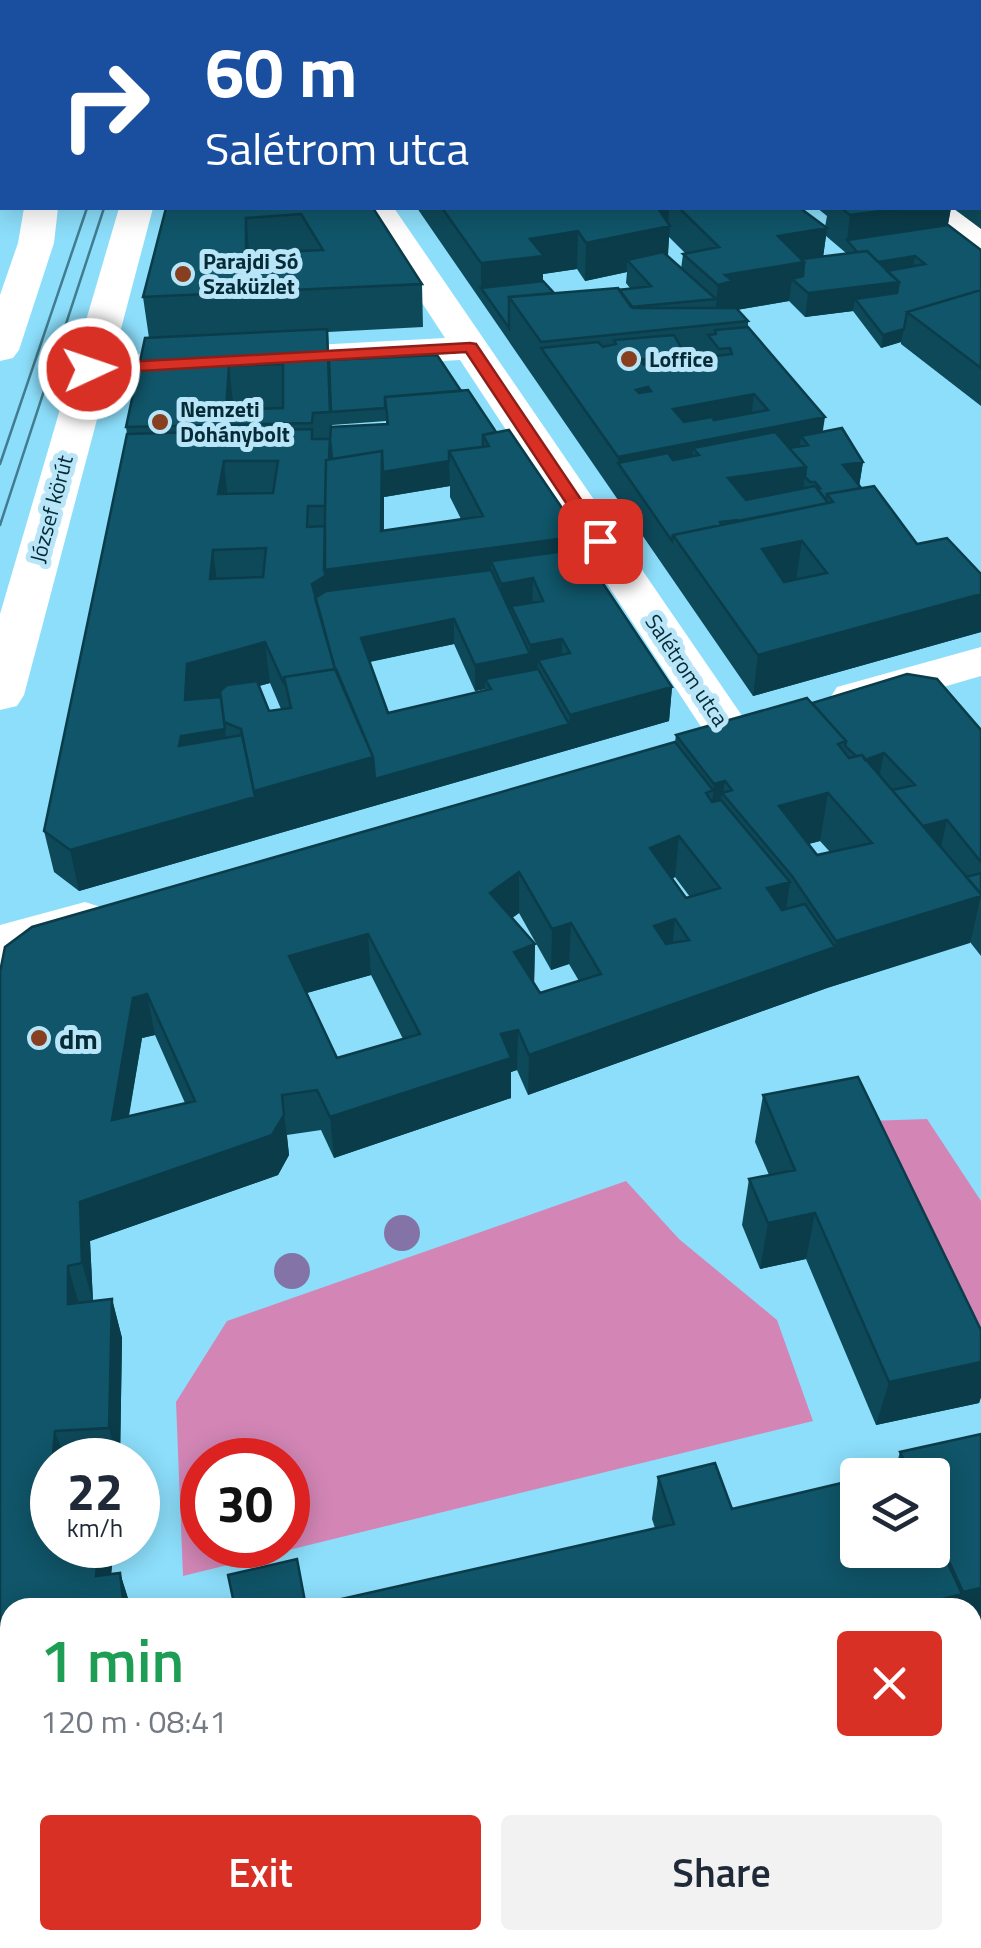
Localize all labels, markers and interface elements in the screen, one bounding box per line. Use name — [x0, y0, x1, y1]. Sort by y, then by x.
text: 60 m — [205, 18, 358, 124]
icon: right — [40, 40, 170, 170]
text: Salétrom utca — [205, 114, 469, 182]
place label: Parajdi Só Szaküzlet — [203, 244, 298, 303]
marker: Parajdi Só Szaküzlet — [172, 263, 194, 285]
position arrow — [37, 317, 141, 421]
place label: Loffice — [649, 342, 713, 376]
marker: Loffice — [618, 348, 640, 370]
place label: Nemzeti Dohánybolt — [180, 392, 290, 451]
marker: Nemzeti Dohánybolt — [149, 411, 171, 433]
street label: József körút — [20, 451, 82, 567]
pin — [558, 499, 643, 584]
icon: arrive — [573, 514, 628, 569]
street label: Salétrom utca — [637, 607, 737, 733]
place label: dm — [59, 1017, 98, 1060]
marker: dm — [28, 1027, 50, 1049]
speed limit sign: 30 — [180, 1438, 310, 1568]
text: 22 — [67, 1453, 123, 1529]
map controls — [840, 1458, 950, 1568]
button: layers — [840, 1458, 950, 1568]
text: km/h — [67, 1509, 123, 1547]
text: 1 min — [40, 1614, 184, 1705]
button: close — [837, 1631, 942, 1736]
text: 120 m · 08:41 — [40, 1697, 227, 1745]
button: Exit — [40, 1815, 481, 1930]
button: Share — [501, 1815, 942, 1930]

